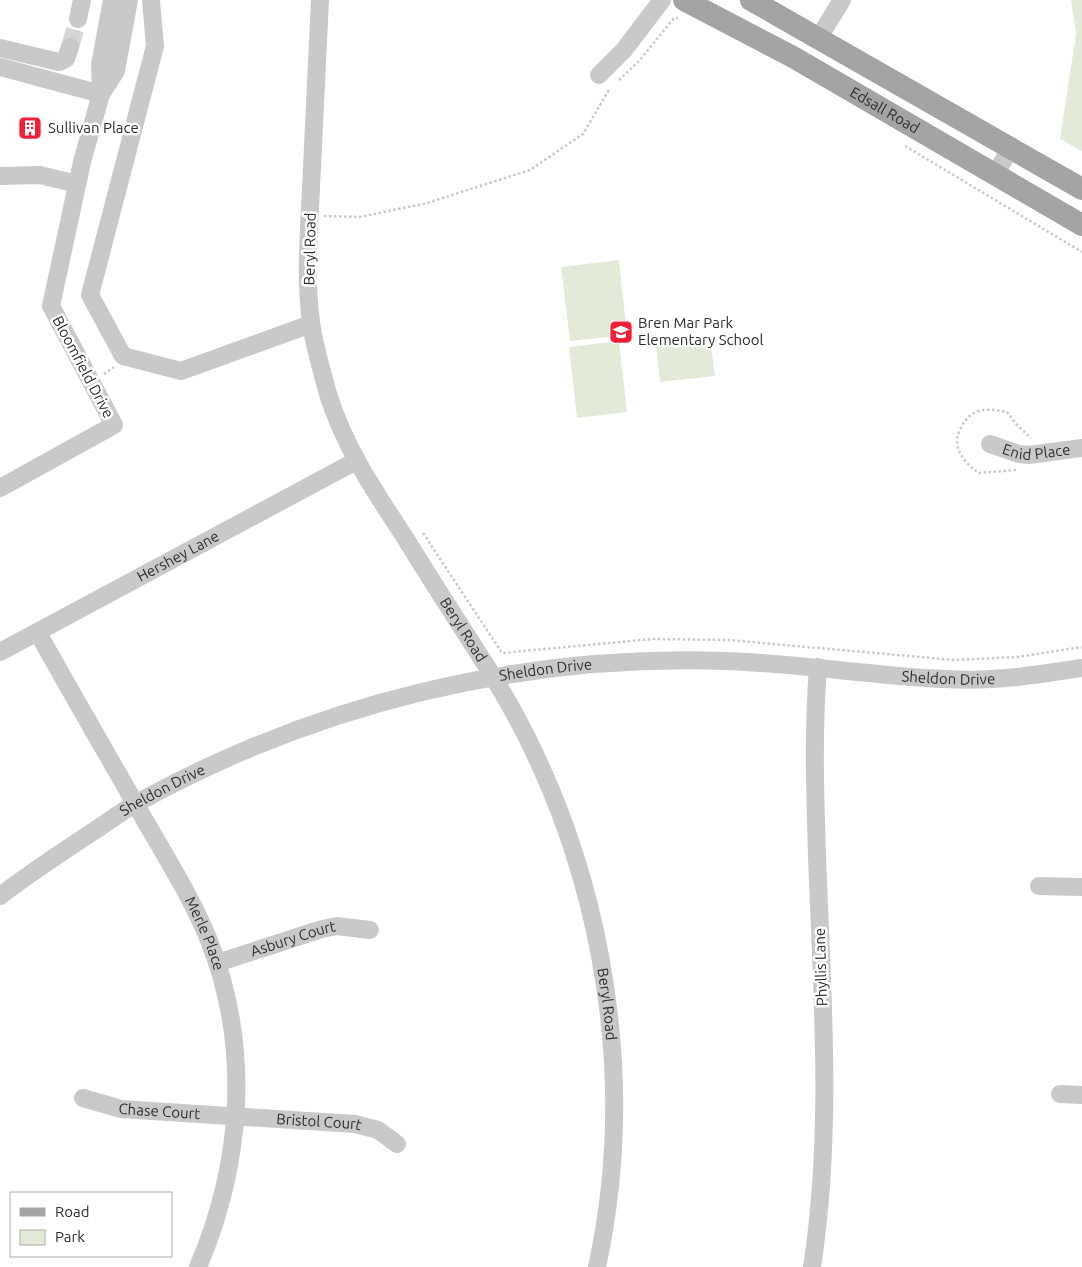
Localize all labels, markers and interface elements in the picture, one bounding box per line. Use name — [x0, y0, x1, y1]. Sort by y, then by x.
street label: Edsall Road — [847, 83, 923, 137]
building icon: Sullivan Place — [17, 115, 43, 141]
place label: Sullivan Place — [48, 119, 139, 136]
street label: Beryl Road — [300, 212, 319, 286]
street label: Bloomfield Drive — [49, 313, 118, 421]
place label: Bren Mar Park Elementary School — [638, 314, 764, 348]
school or university icon: Bren Mar Park Elementary School — [608, 319, 634, 345]
street label: Enid Place — [1000, 440, 1071, 463]
street label: Hershey Lane — [134, 527, 222, 585]
street label: Beryl Road — [437, 594, 490, 665]
street label: Sheldon Drive — [498, 655, 593, 684]
street label: Sheldon Drive — [901, 667, 996, 688]
street label: Sheldon Drive — [116, 761, 207, 819]
street label: Merle Place — [182, 894, 228, 972]
street label: Asbury Court — [248, 917, 337, 960]
street label: Phyllis Lane — [811, 928, 830, 1006]
street label: Beryl Road — [594, 967, 620, 1041]
street label: Chase Court — [118, 1100, 201, 1122]
street label: Bristol Court — [276, 1110, 364, 1133]
legend — [10, 1192, 172, 1257]
text: Road — [55, 1203, 90, 1220]
text: Park — [55, 1228, 85, 1245]

